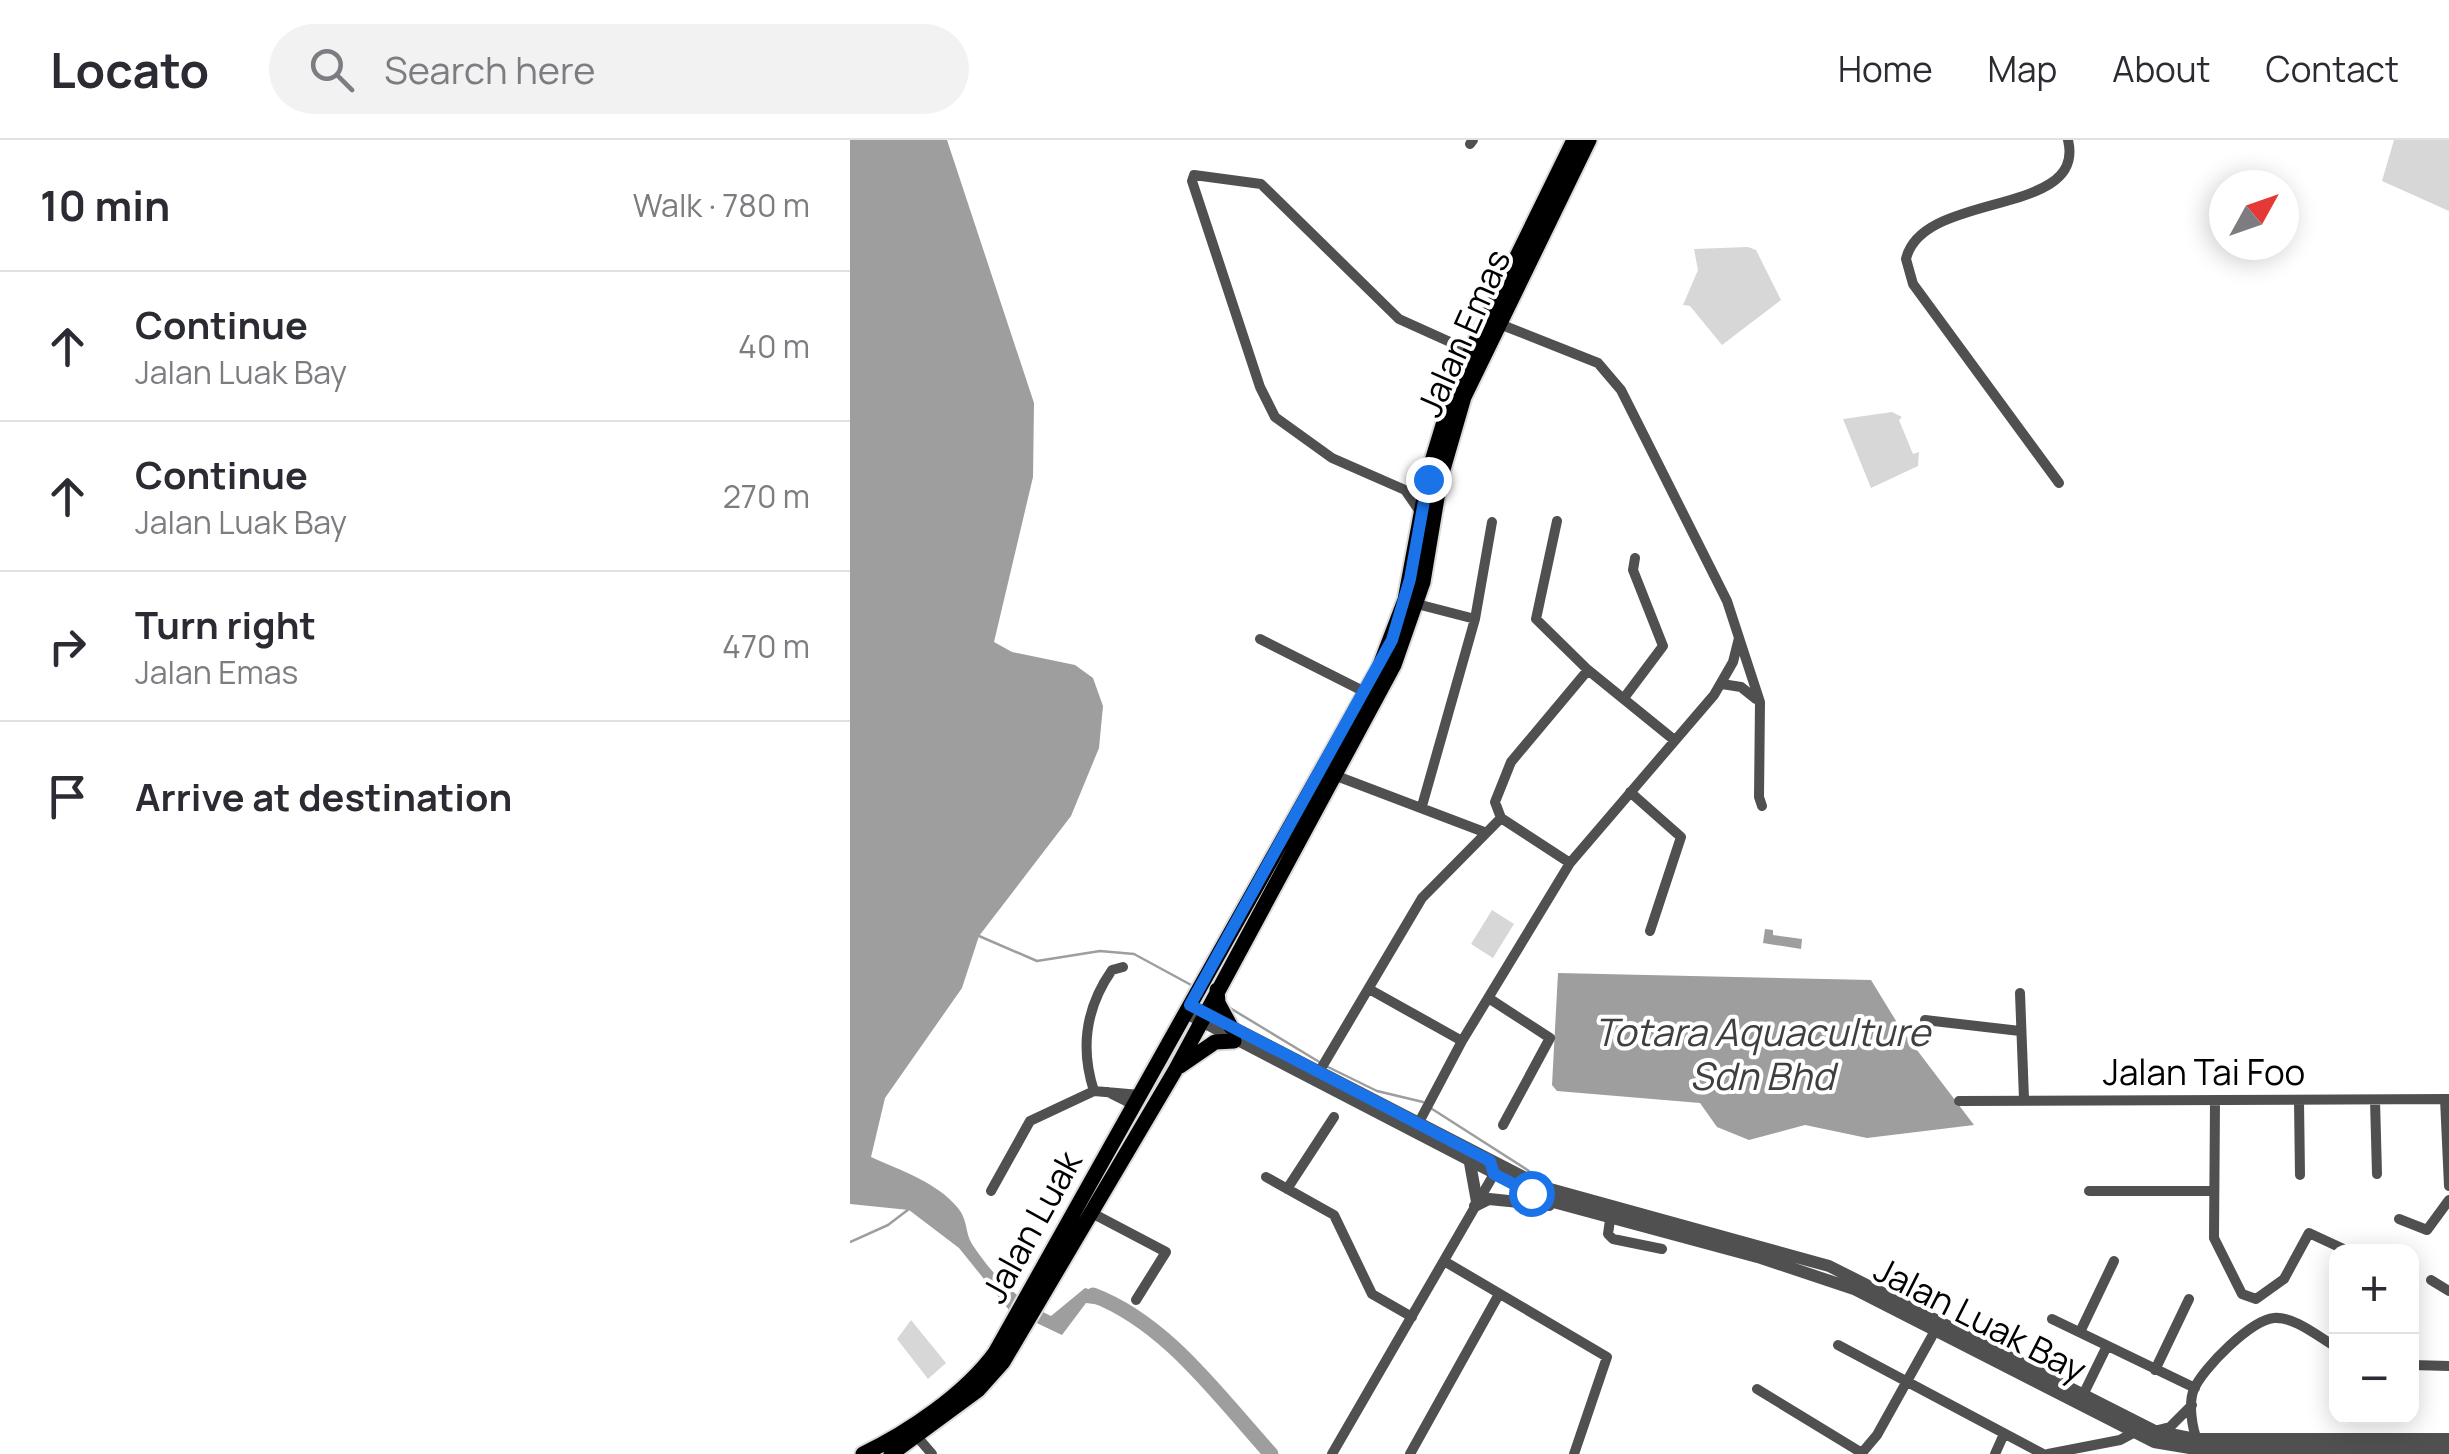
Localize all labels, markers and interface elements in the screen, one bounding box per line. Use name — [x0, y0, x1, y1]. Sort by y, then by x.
search box — [269, 24, 969, 114]
text: Locato — [50, 37, 209, 102]
icon: search — [304, 42, 359, 97]
text: Search here — [384, 43, 596, 95]
text: Home — [1838, 45, 1933, 93]
text: Map — [1988, 45, 2057, 93]
text: About — [2112, 45, 2211, 93]
text: Contact — [2266, 45, 2399, 93]
north arrow — [2209, 170, 2299, 260]
text: 10 min — [40, 176, 170, 234]
text: Walk · 780 m — [633, 183, 810, 227]
street label: Jalan Emas — [1405, 241, 1521, 424]
text: Continue — [135, 298, 308, 350]
icon: ahead — [40, 319, 95, 374]
text: 40 m — [738, 324, 810, 368]
text: Jalan Luak Bay — [135, 350, 347, 394]
text: Continue — [135, 448, 308, 500]
route end — [1406, 457, 1452, 503]
icon: ahead — [40, 469, 95, 524]
text: 270 m — [723, 474, 810, 518]
text: Jalan Luak Bay — [135, 500, 347, 544]
text: Turn right — [135, 598, 316, 650]
icon: right — [40, 619, 95, 674]
text: 470 m — [722, 624, 810, 668]
text: Jalan Emas — [135, 650, 298, 694]
icon: arrive — [40, 769, 95, 824]
text: Arrive at destination — [135, 770, 512, 822]
water label: Totara Aquaculture Sdn Bhd — [1594, 1005, 1933, 1101]
street label: Jalan Tai Foo — [2103, 1048, 2305, 1096]
street label: Jalan Luak — [970, 1141, 1093, 1311]
route start — [1509, 1171, 1555, 1217]
map controls — [2329, 1244, 2419, 1424]
button: + — [2329, 1244, 2419, 1334]
street label: Jalan Luak Bay — [1866, 1245, 2095, 1393]
button: − — [2329, 1334, 2419, 1424]

